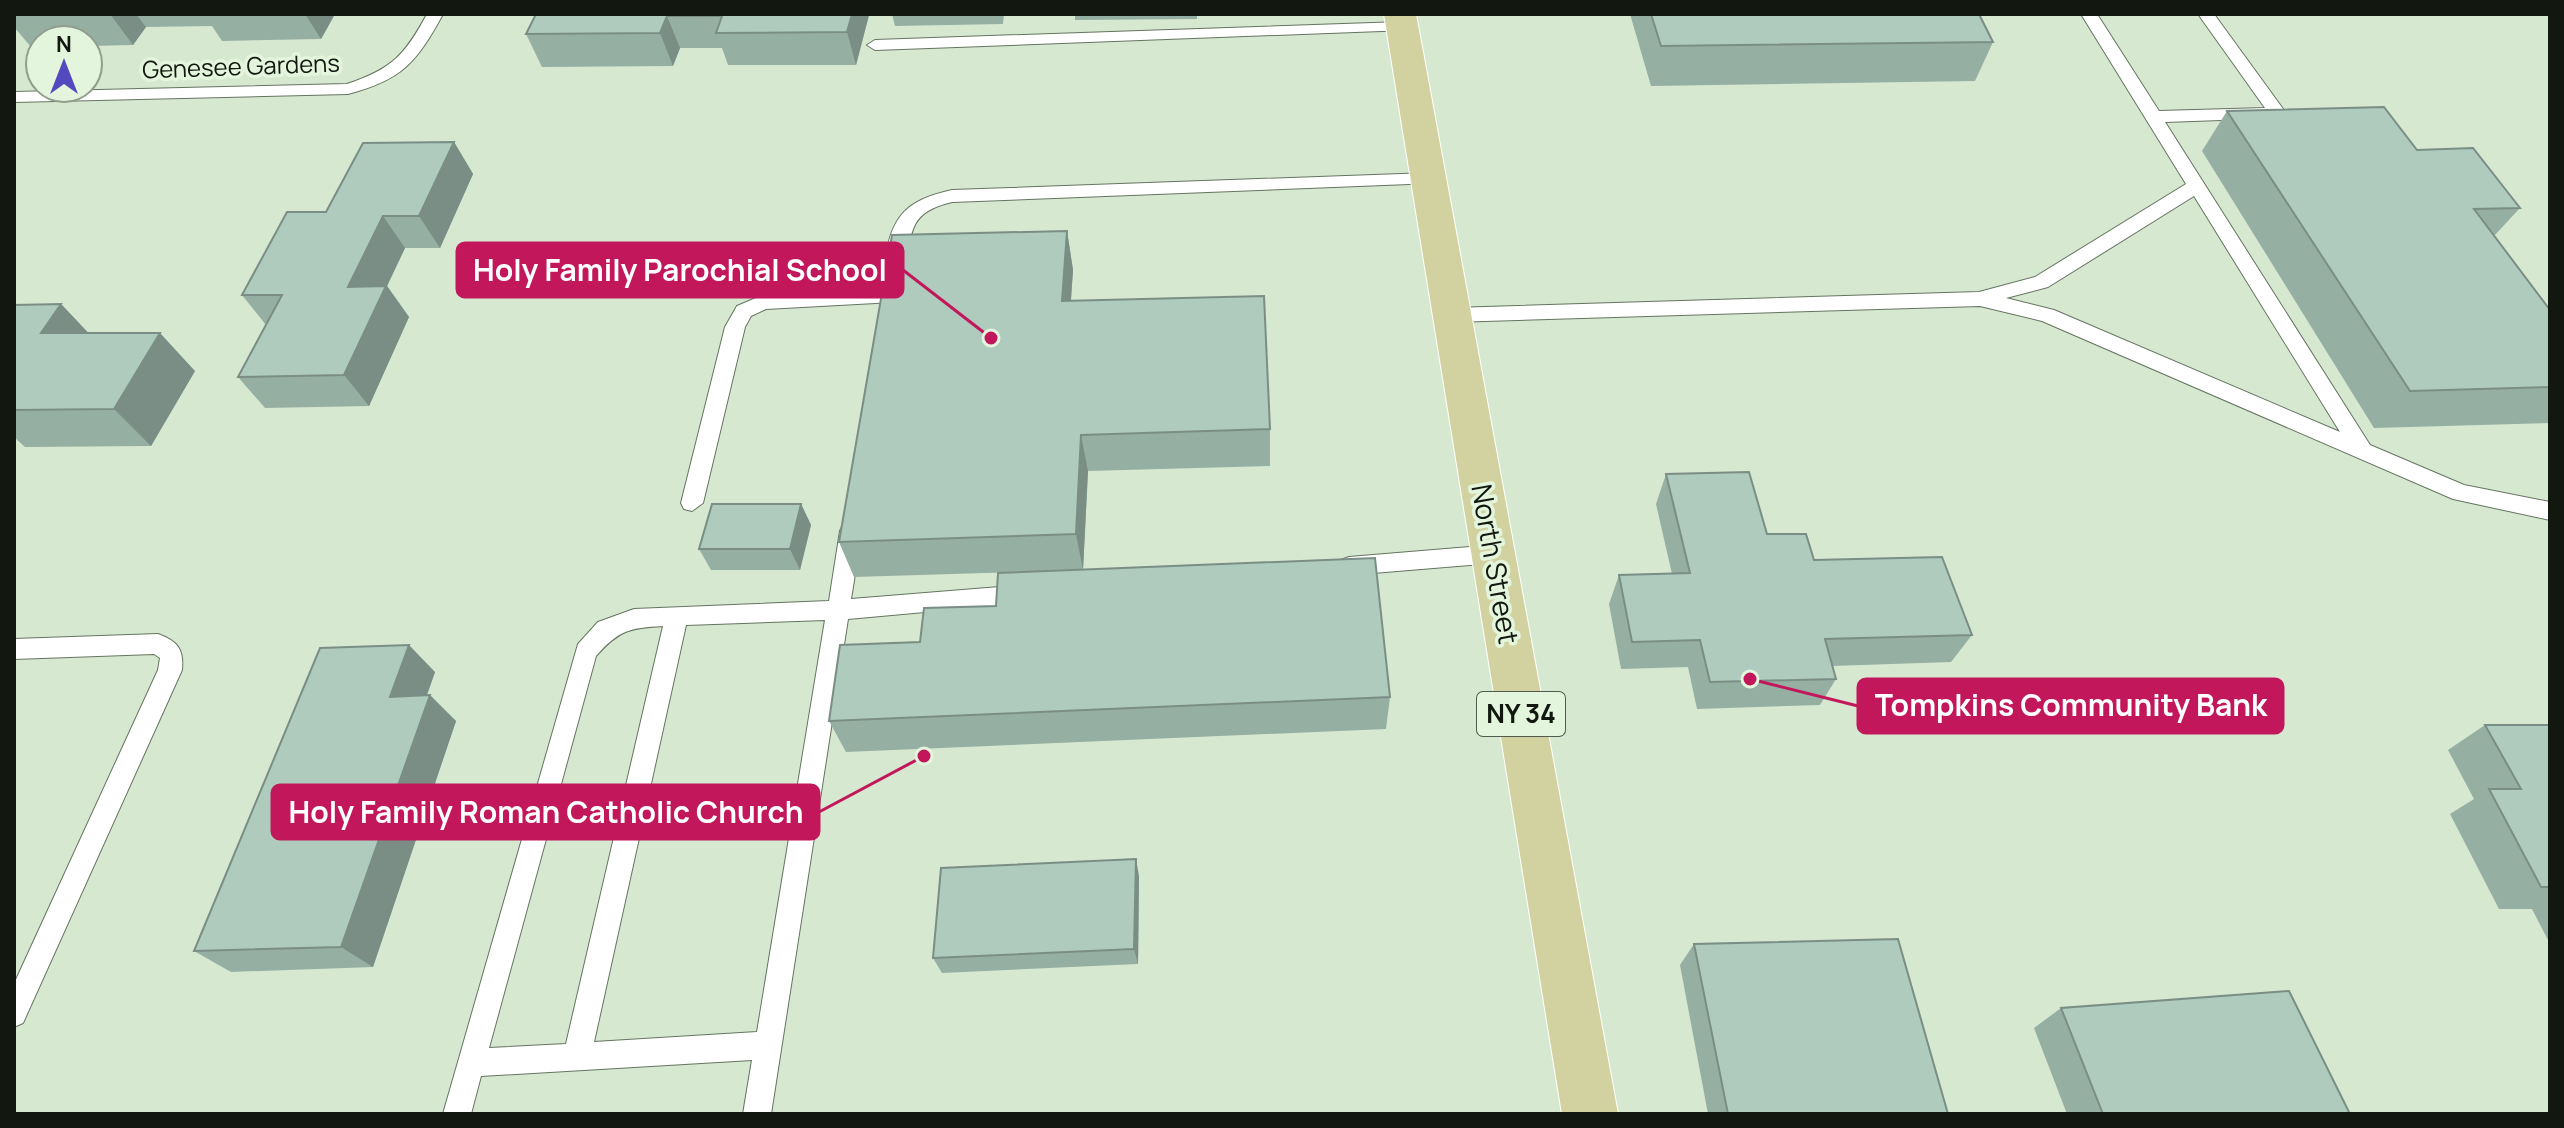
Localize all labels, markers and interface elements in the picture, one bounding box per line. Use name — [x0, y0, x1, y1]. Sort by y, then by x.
north arrow — [24, 24, 104, 104]
text: N — [56, 29, 72, 59]
street label: Genesee Gardens — [142, 46, 340, 85]
callout: Holy Family Parochial School — [457, 243, 903, 297]
text: Holy Family Parochial School — [473, 249, 887, 290]
street label: North Street — [1463, 481, 1529, 647]
callout: Tompkins Community Bank — [1858, 679, 2283, 733]
text: Tompkins Community Bank — [1875, 684, 2268, 725]
road number: NY 34 — [1477, 692, 1565, 736]
callout: Holy Family Roman Catholic Church — [272, 785, 819, 839]
text: Holy Family Roman Catholic Church — [289, 791, 803, 832]

